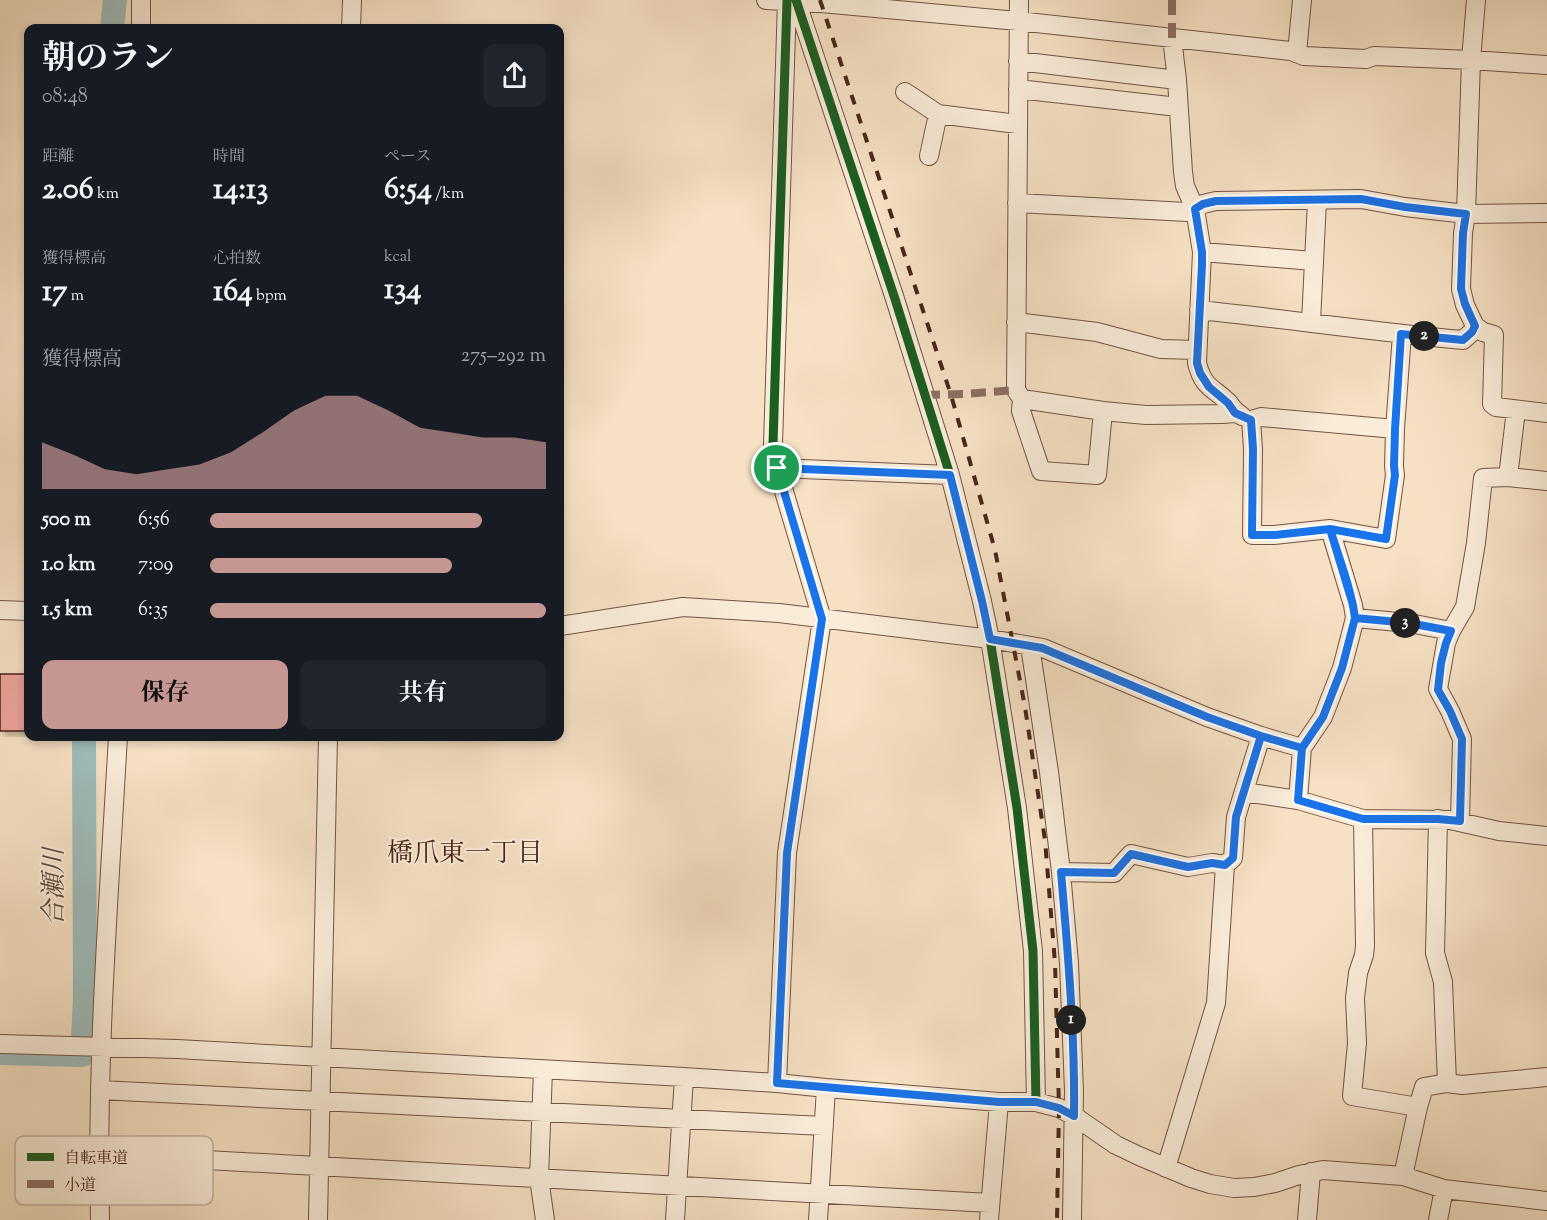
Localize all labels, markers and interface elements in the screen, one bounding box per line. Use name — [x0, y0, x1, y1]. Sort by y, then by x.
text: 朝のラン — [42, 36, 174, 84]
button: share — [483, 44, 546, 107]
text: 08:48 — [42, 83, 88, 112]
text: 距離 — [42, 146, 74, 169]
text: 時間 — [213, 146, 245, 169]
text: ペース — [384, 146, 431, 169]
text: 2.06 — [42, 169, 94, 212]
text: 14:13 — [213, 169, 268, 212]
text: 6:54 — [384, 169, 432, 212]
text: km — [94, 183, 119, 206]
text: /km — [432, 183, 464, 206]
text: kcal — [384, 246, 412, 269]
text: 獲得標高 — [42, 248, 106, 271]
text: 心拍数 — [213, 248, 261, 271]
text: 134 — [384, 269, 421, 312]
text: 17 — [42, 271, 67, 314]
text: 164 — [213, 271, 253, 314]
text: m — [67, 285, 84, 308]
text: bpm — [253, 285, 287, 308]
pin: 2 — [1409, 321, 1439, 351]
text: 2 — [1420, 324, 1428, 347]
text: 275–292 m — [461, 342, 546, 371]
text: 獲得標高 — [42, 346, 122, 375]
pin — [751, 442, 802, 493]
icon: arrive — [760, 451, 793, 484]
text: 500 m — [42, 506, 91, 535]
text: 6:56 — [138, 506, 170, 535]
text: 1.0 km — [42, 551, 96, 580]
text: 7:09 — [138, 551, 173, 580]
text: 1.5 km — [42, 596, 92, 625]
text: 6:35 — [138, 596, 168, 625]
pin: 3 — [1390, 608, 1420, 638]
text: 3 — [1402, 611, 1408, 634]
button: 保存 — [42, 660, 288, 729]
button: 共有 — [300, 660, 546, 729]
district label: 橋爪東一丁目 — [387, 836, 543, 873]
water label: 合瀬川 — [37, 845, 74, 926]
pin: 1 — [1056, 1005, 1086, 1035]
text: 1 — [1068, 1008, 1074, 1031]
legend — [15, 1136, 213, 1205]
text: 自転車道 — [64, 1148, 128, 1171]
text: 小道 — [64, 1175, 96, 1198]

